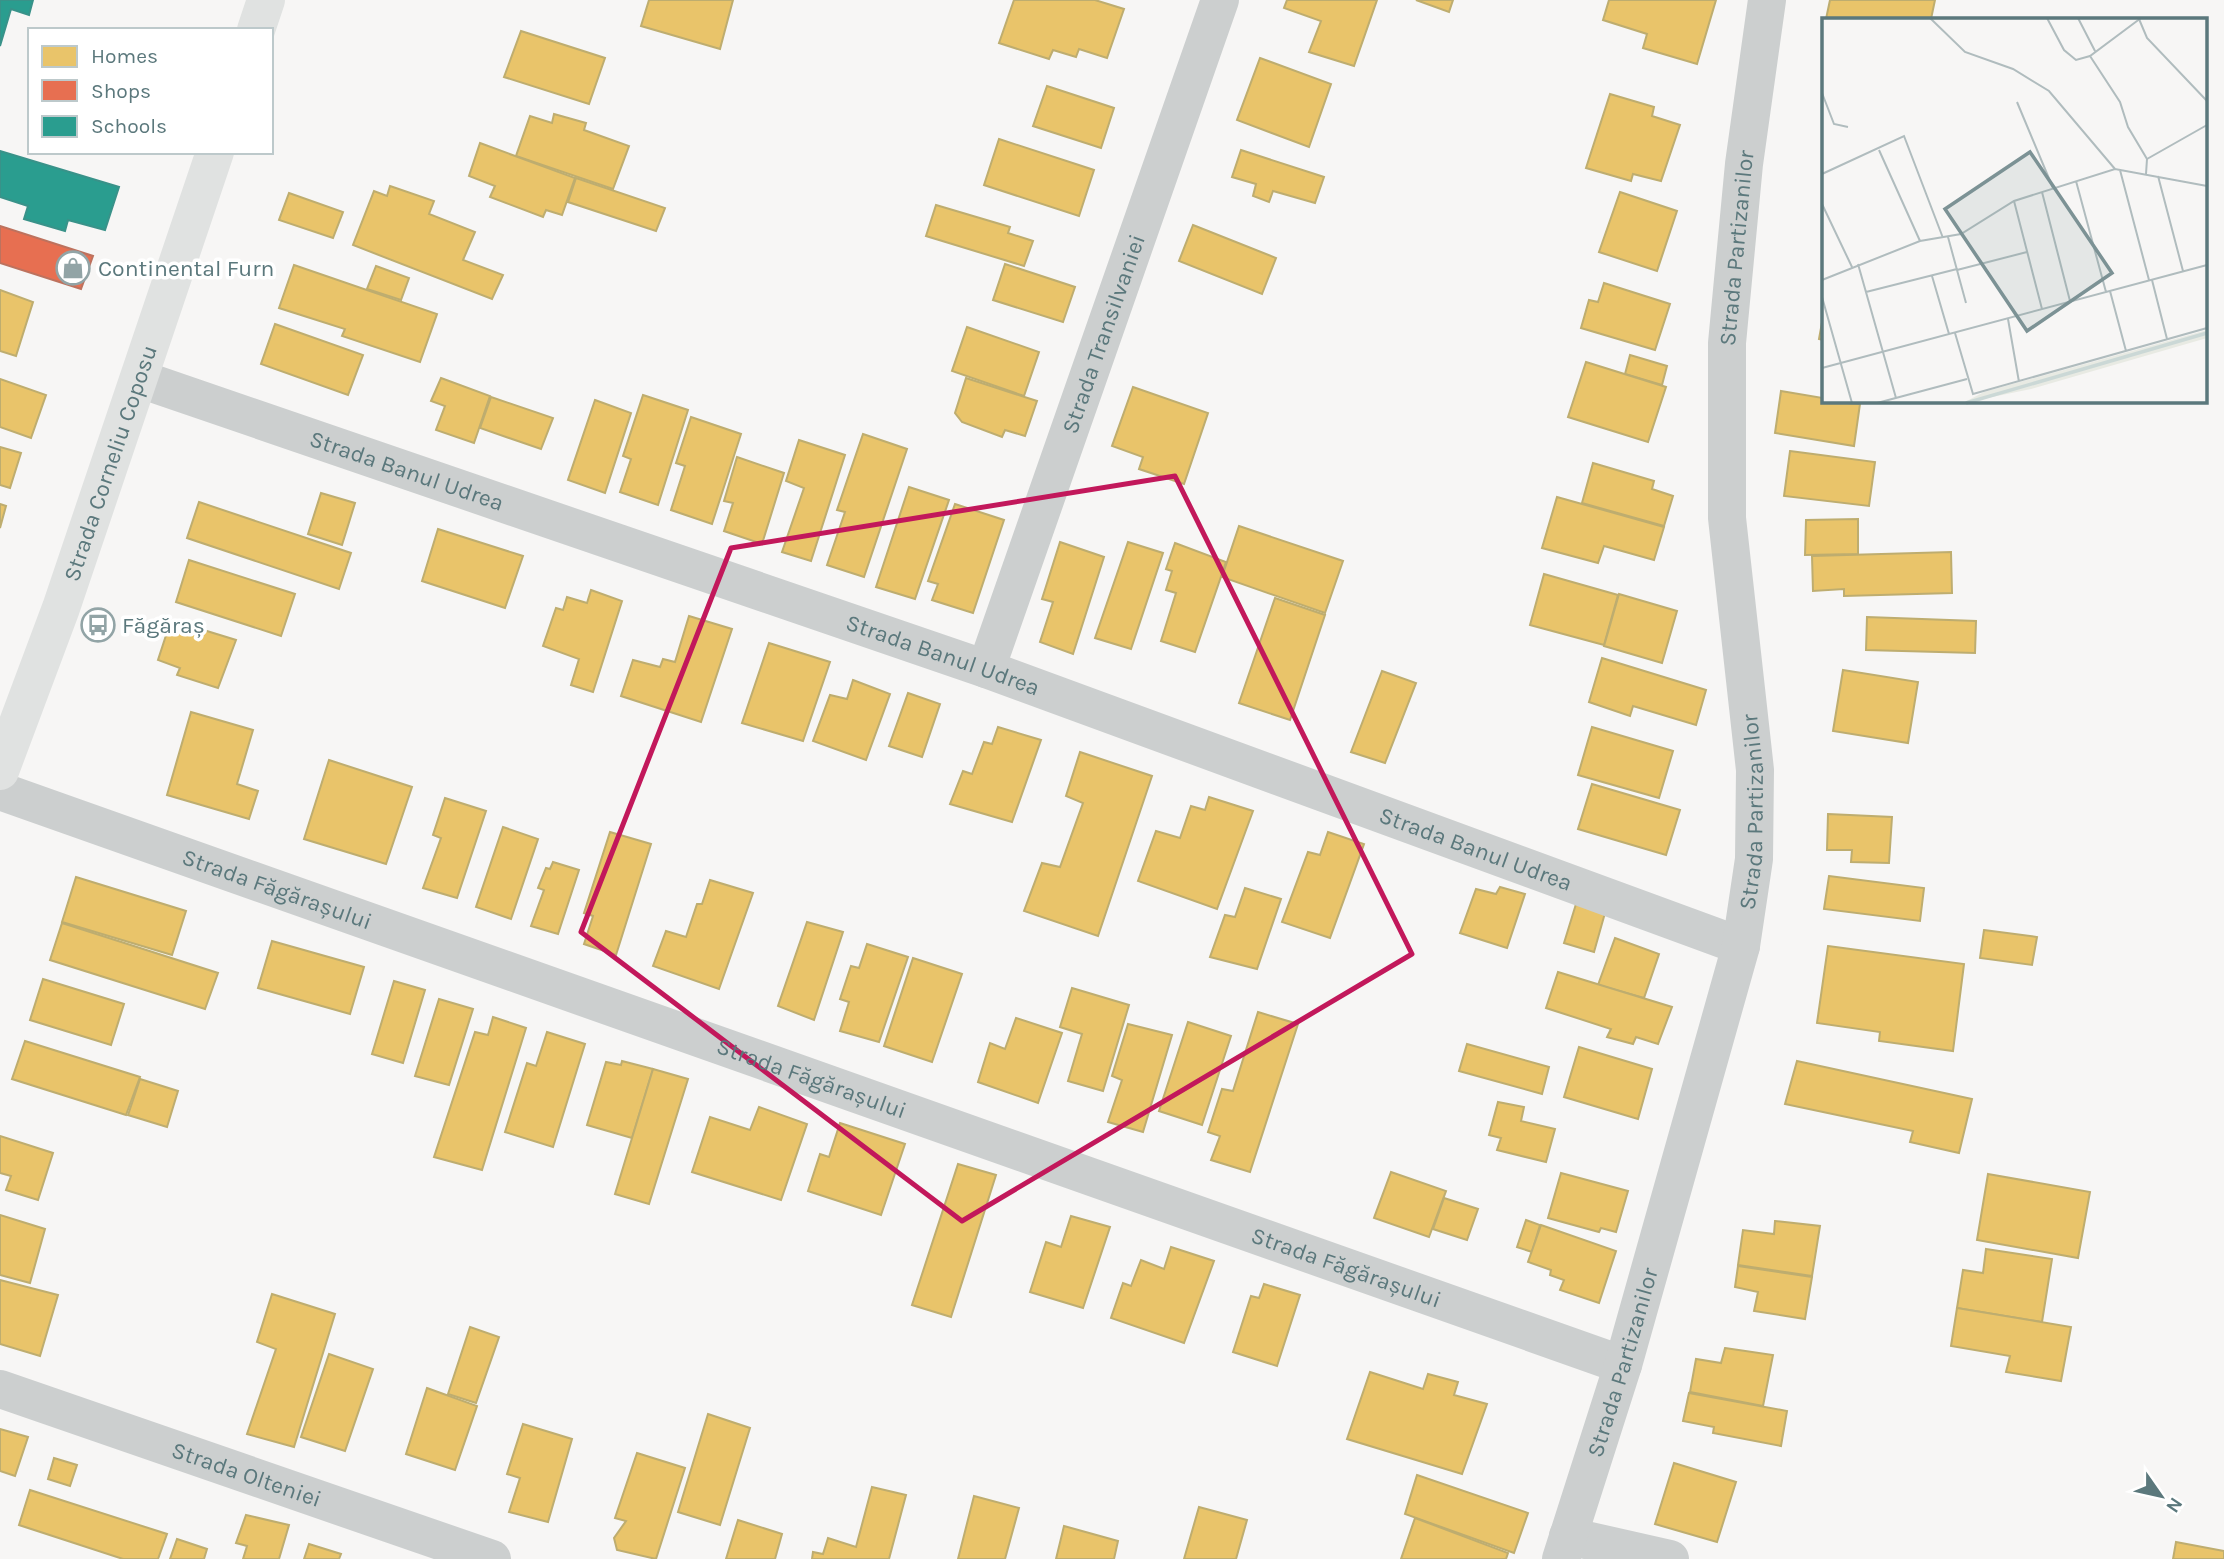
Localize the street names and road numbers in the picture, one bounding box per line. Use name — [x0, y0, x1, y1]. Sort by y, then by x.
street label: Strada Partizanilor — [1713, 148, 1759, 347]
street label: Strada Transilvaniei — [1056, 231, 1150, 437]
street label: Strada Corneliu Coposu — [58, 342, 162, 585]
street label: Strada Banul Udrea — [306, 425, 507, 516]
street label: Strada Banul Udrea — [842, 609, 1044, 701]
street label: Strada Partizanilor — [1733, 712, 1769, 912]
street label: Strada Banul Udrea — [1376, 801, 1576, 896]
street label: Strada Făgărașului — [179, 843, 376, 935]
street label: Strada Făgărașului — [713, 1032, 910, 1124]
street label: Strada Făgărașului — [1248, 1221, 1445, 1313]
street label: Strada Partizanilor — [1581, 1264, 1663, 1460]
street label: Strada Olteniei — [168, 1436, 325, 1513]

